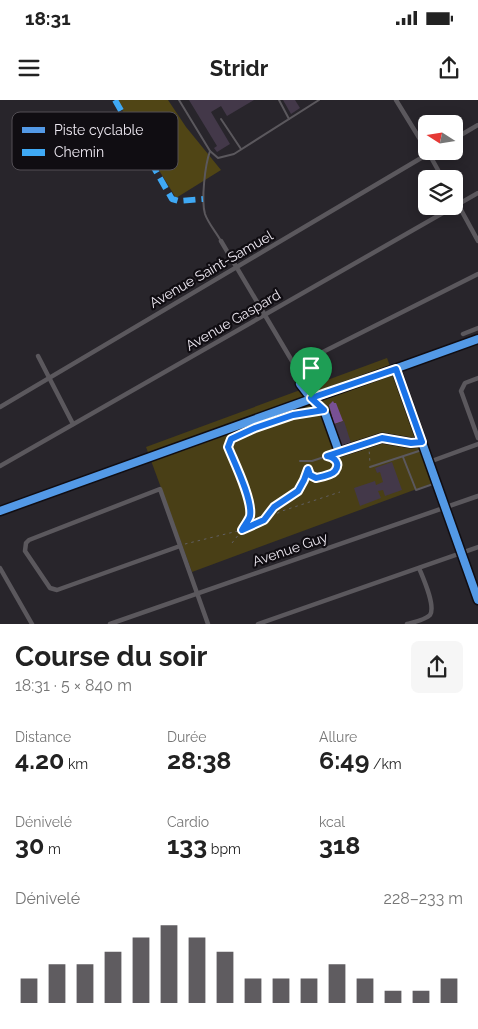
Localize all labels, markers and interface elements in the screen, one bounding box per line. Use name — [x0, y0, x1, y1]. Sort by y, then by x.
text: 18:31 — [25, 7, 71, 29]
icon: menu — [15, 54, 43, 82]
icon: share — [435, 54, 463, 82]
text: Stridr — [210, 55, 268, 81]
legend — [12, 112, 178, 170]
north arrow — [418, 115, 462, 160]
map controls — [418, 115, 463, 215]
text: Piste cyclable — [54, 122, 144, 138]
text: Chemin — [54, 144, 104, 160]
button: layers — [418, 170, 463, 215]
street label: Avenue Saint-Samuel — [146, 227, 276, 311]
street label: Avenue Gaspard — [183, 286, 283, 354]
pin — [290, 347, 332, 398]
icon: arrive — [297, 354, 325, 382]
street label: Avenue Guy — [250, 529, 330, 569]
text: Course du soir — [15, 640, 207, 673]
button: share — [411, 641, 463, 693]
text: 18:31 · 5 × 840 m — [15, 676, 132, 695]
text: Distance — [15, 729, 71, 745]
text: Durée — [167, 729, 206, 745]
text: Allure — [319, 729, 357, 745]
text: 4.20 — [15, 745, 64, 775]
text: 28:38 — [167, 745, 231, 775]
text: 6:49 — [319, 745, 369, 775]
text: km — [64, 756, 88, 772]
text: /km — [369, 756, 402, 772]
text: Dénivelé — [15, 814, 72, 830]
text: Cardio — [167, 814, 209, 830]
text: kcal — [319, 814, 345, 830]
text: 30 — [15, 830, 44, 860]
text: 133 — [167, 830, 207, 860]
text: 318 — [319, 830, 360, 860]
text: m — [44, 841, 61, 857]
text: bpm — [207, 841, 241, 857]
text: Dénivelé — [15, 889, 80, 908]
text: 228–233 m — [384, 889, 463, 908]

